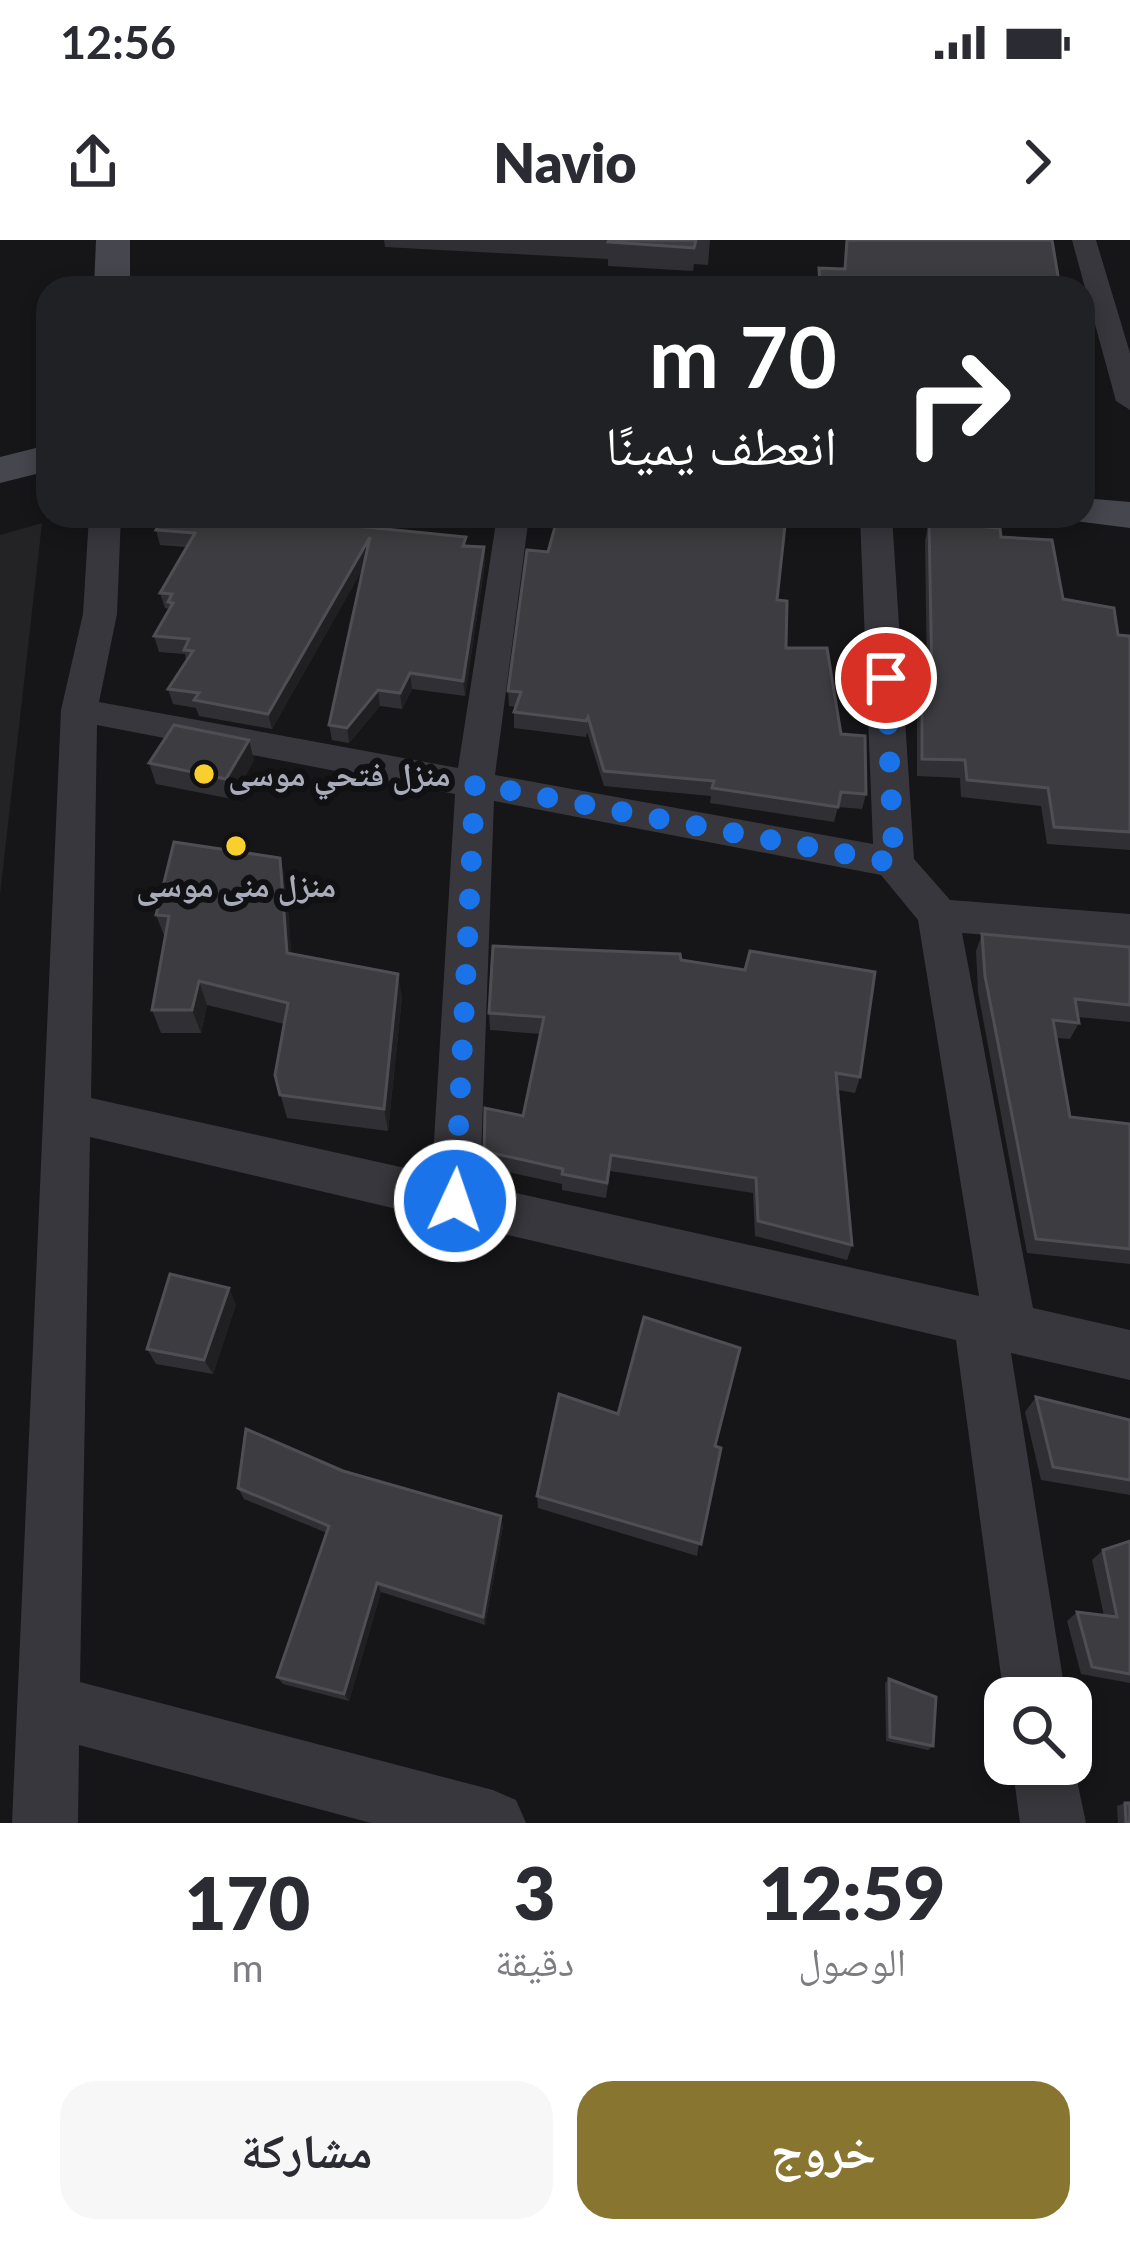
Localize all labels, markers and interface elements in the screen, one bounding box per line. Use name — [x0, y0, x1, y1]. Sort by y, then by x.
text: 12:56 — [60, 15, 176, 69]
icon: share — [60, 129, 126, 195]
icon: forward — [1004, 129, 1070, 195]
text: Navio — [493, 130, 637, 195]
text: 70 m — [649, 305, 837, 406]
icon: right — [879, 324, 1035, 480]
text: انعطف يمينًا — [605, 412, 837, 477]
pin — [835, 627, 937, 729]
icon: arrive — [853, 645, 919, 711]
place label: منزل فتحي موسى — [228, 753, 451, 800]
marker: منزل فتحي موسى — [191, 761, 217, 787]
marker: منزل منى موسى — [223, 833, 249, 859]
place label: منزل منى موسى — [136, 864, 336, 906]
position arrow — [392, 1138, 518, 1264]
map controls — [984, 1677, 1092, 1785]
button: search — [984, 1677, 1092, 1785]
text: 3 — [514, 1849, 555, 1935]
text: 12:59 — [759, 1849, 945, 1935]
text: 170 — [185, 1859, 310, 1945]
text: دقيقة — [495, 1938, 574, 1984]
text: الوصول — [798, 1938, 906, 1984]
text: m — [231, 1944, 264, 1990]
button: مشاركة — [60, 2081, 553, 2219]
button: خروج — [577, 2081, 1070, 2219]

